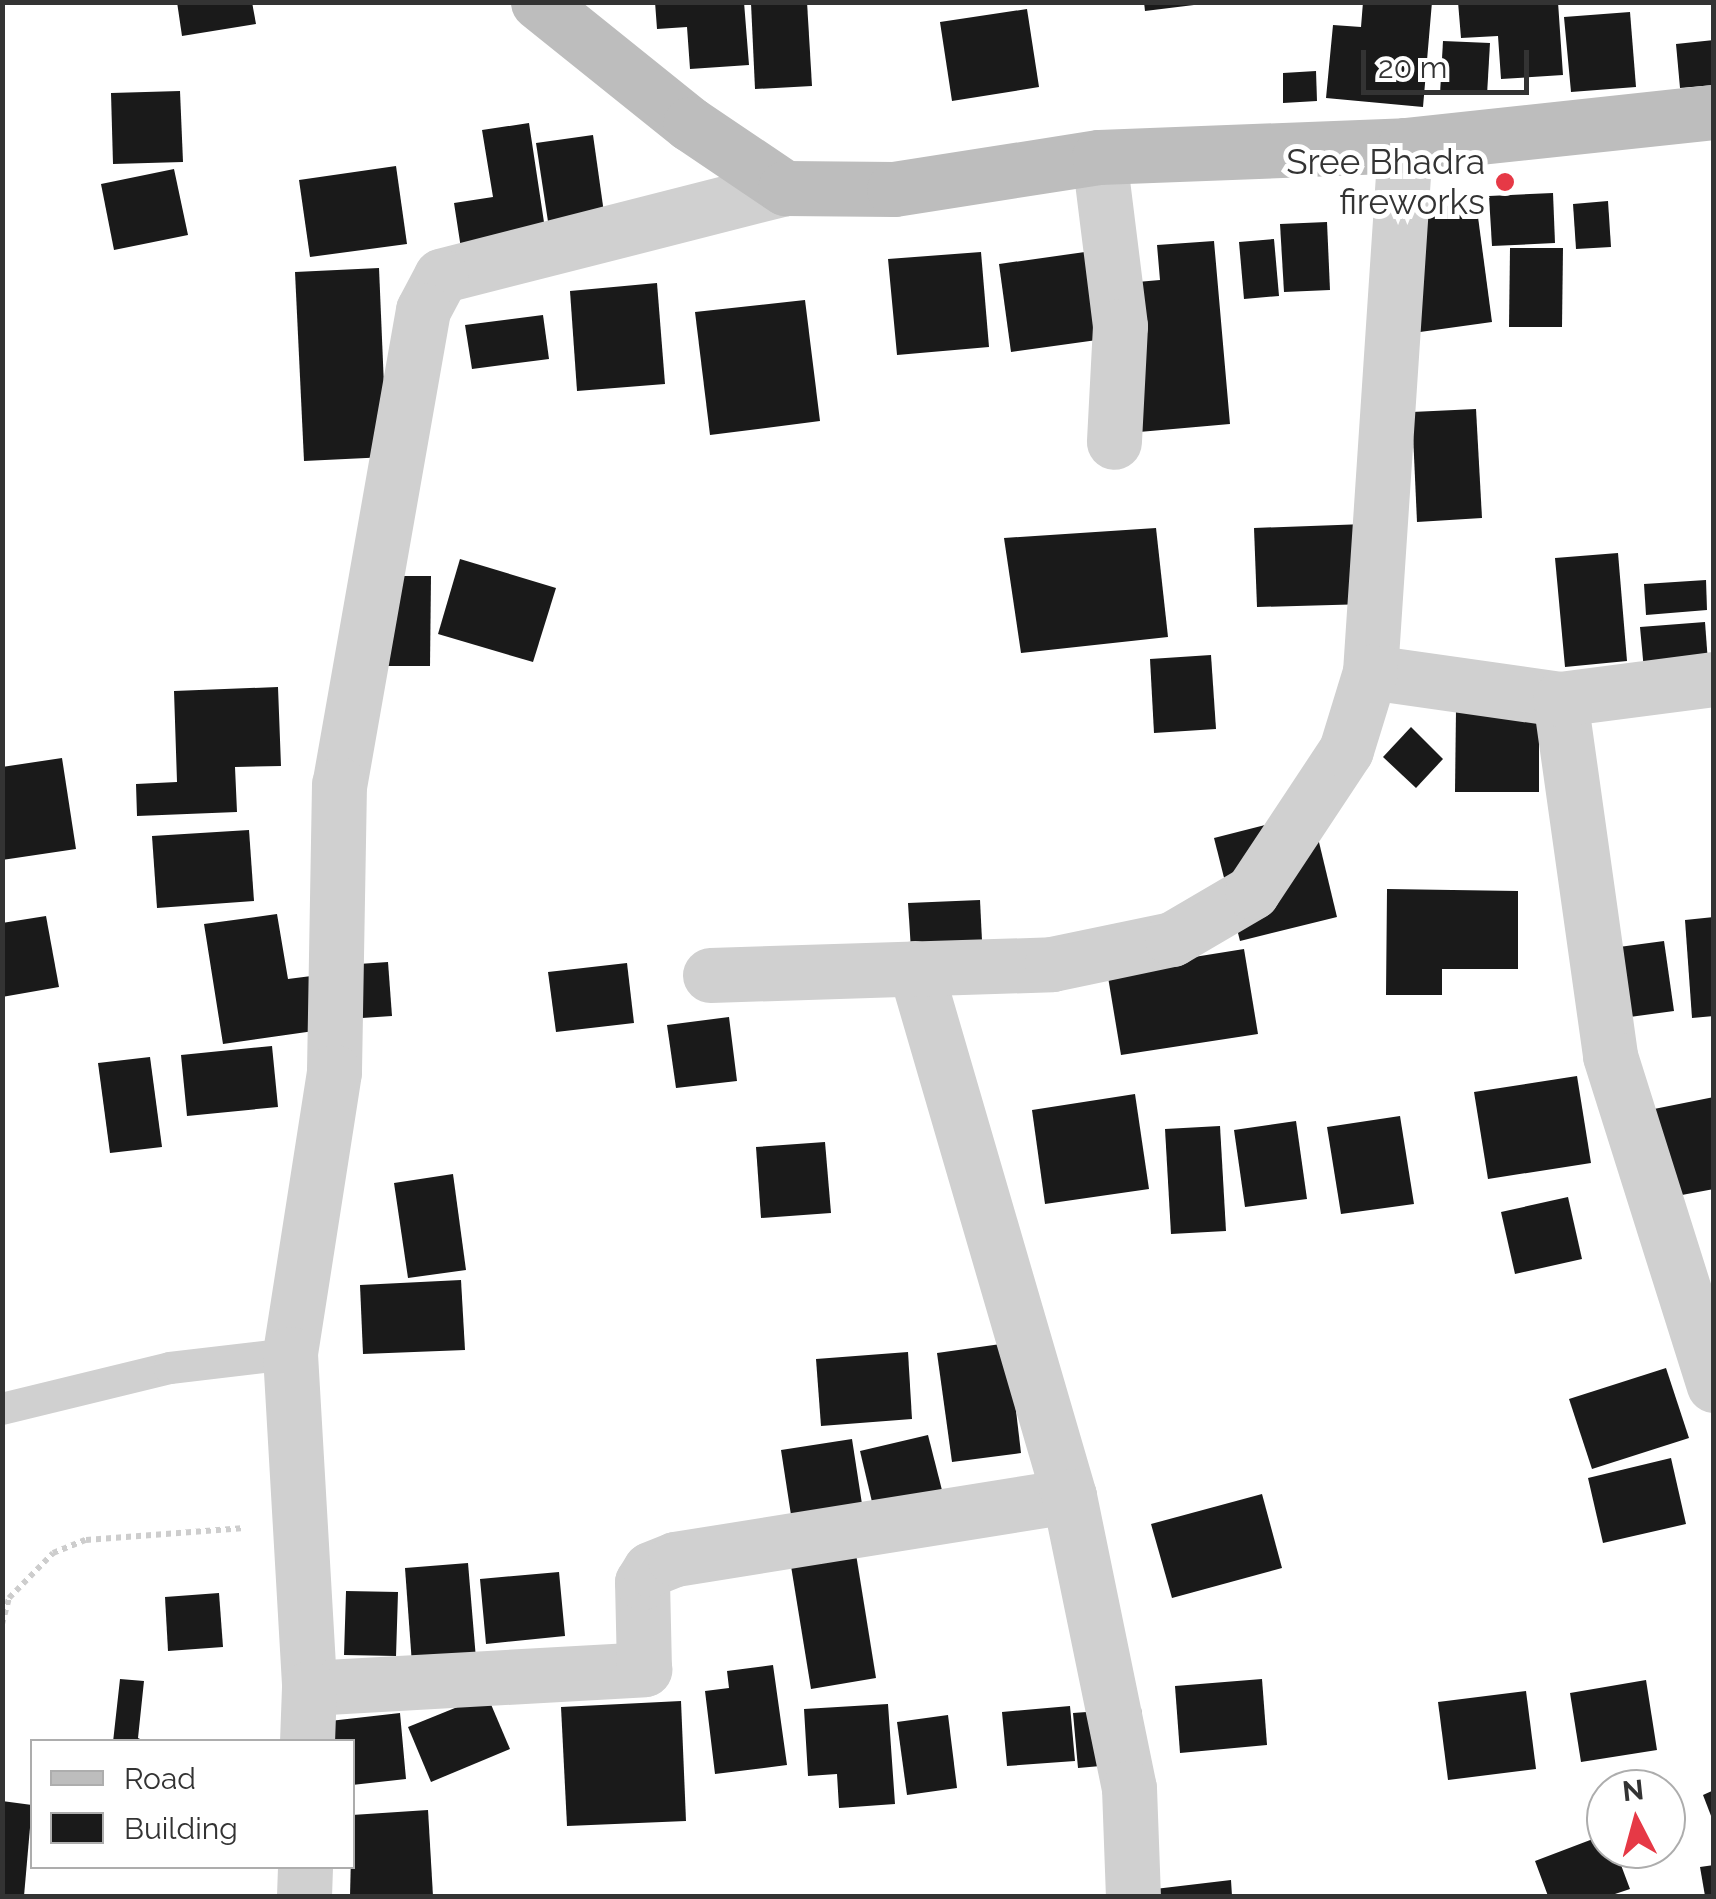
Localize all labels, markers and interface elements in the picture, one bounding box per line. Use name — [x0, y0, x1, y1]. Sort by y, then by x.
scale bar — [1366, 30, 1534, 92]
text: 20 m — [1378, 50, 1447, 85]
place label: Sree Bhadra fireworks — [1286, 141, 1485, 223]
marker: Sree Bhadra fireworks — [1494, 171, 1516, 193]
legend — [30, 1739, 355, 1869]
text: Road — [124, 1761, 196, 1796]
north arrow — [1586, 1769, 1686, 1869]
text: N — [1621, 1773, 1645, 1808]
text: Building — [124, 1811, 238, 1846]

